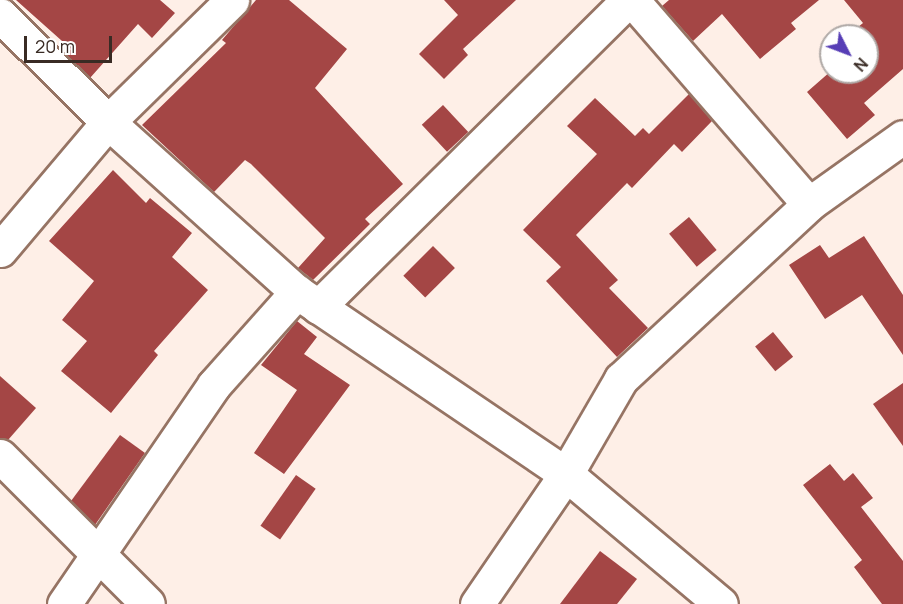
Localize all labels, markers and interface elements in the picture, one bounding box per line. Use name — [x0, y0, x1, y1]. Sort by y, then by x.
scale bar — [27, 24, 116, 62]
north arrow — [819, 24, 879, 84]
text: 20 m — [35, 34, 75, 58]
text: N — [849, 53, 873, 76]

